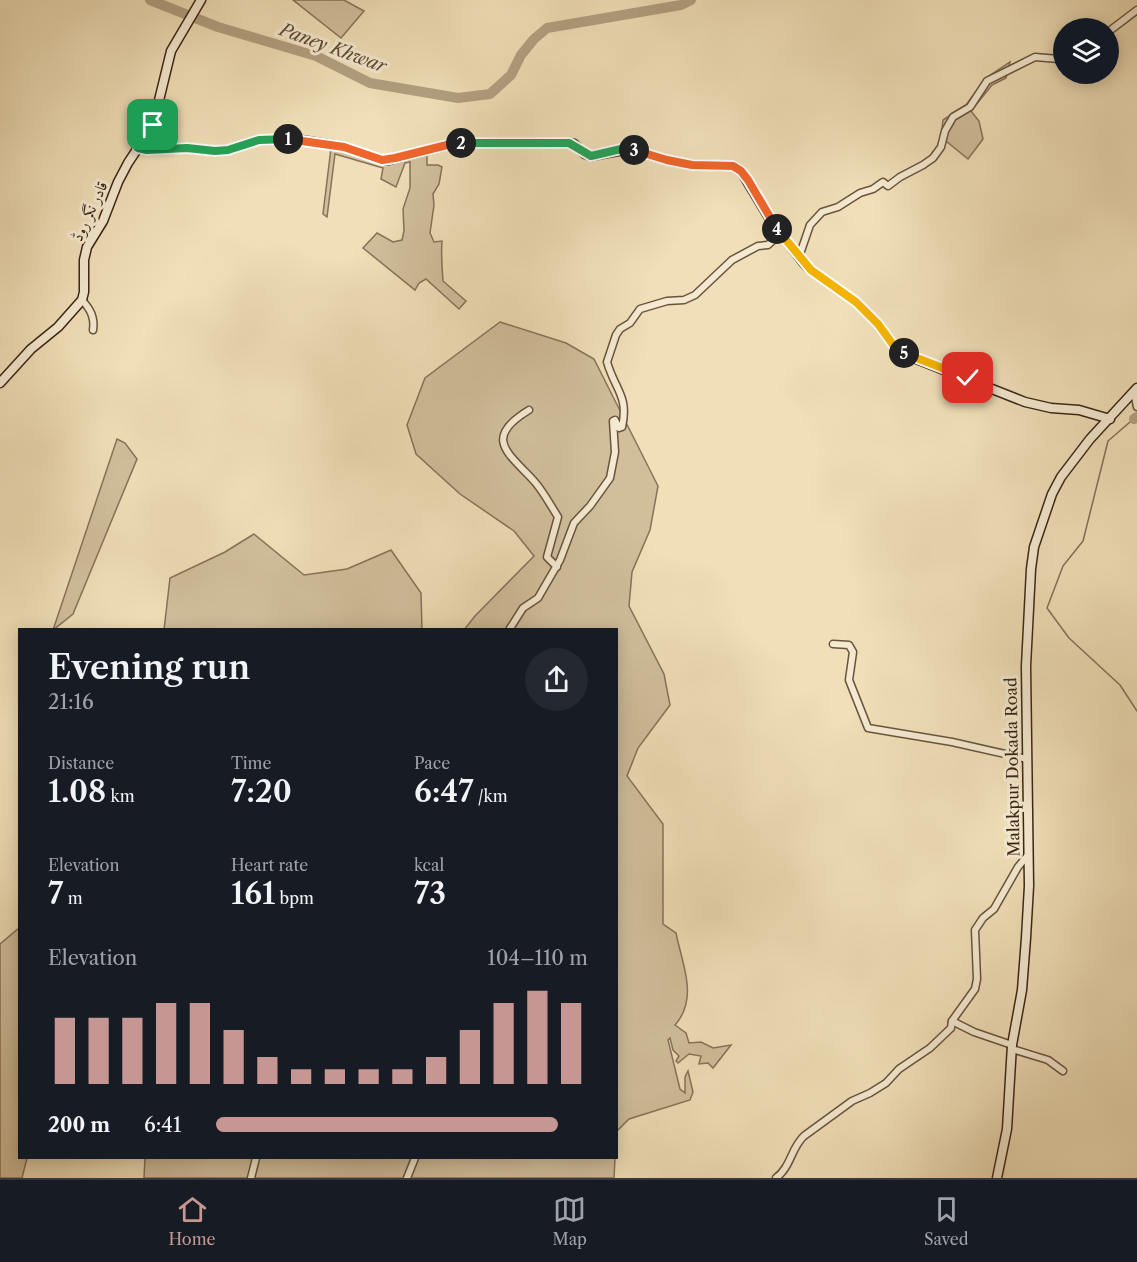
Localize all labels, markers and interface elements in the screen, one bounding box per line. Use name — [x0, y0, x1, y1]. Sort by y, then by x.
water label: Paney Khwar — [275, 18, 391, 78]
map controls — [1053, 18, 1119, 84]
button: layers — [1053, 18, 1119, 84]
pin — [127, 99, 178, 150]
icon: arrive — [136, 108, 169, 141]
pin: 1 — [273, 124, 303, 154]
pin: 2 — [446, 128, 476, 158]
text: 1 — [284, 129, 292, 149]
text: 2 — [456, 133, 466, 153]
pin: 3 — [619, 135, 649, 165]
text: 3 — [629, 140, 639, 160]
street label: قادر نگر روڈ — [66, 178, 113, 245]
pin: 4 — [762, 214, 792, 244]
text: 4 — [772, 219, 782, 239]
pin: 5 — [889, 338, 919, 368]
text: 5 — [900, 343, 908, 363]
pin — [942, 352, 993, 403]
icon: check — [951, 361, 984, 394]
text: Evening run — [48, 647, 250, 688]
button: share — [525, 648, 588, 711]
street label: Malakpur Dokada Road — [1000, 677, 1024, 857]
text: 21:16 — [48, 690, 94, 714]
text: Distance — [48, 753, 114, 773]
text: Time — [231, 753, 271, 773]
text: Pace — [414, 753, 450, 773]
text: 1.08 — [48, 773, 106, 810]
text: 7:20 — [231, 773, 292, 810]
text: 6:47 — [414, 773, 474, 810]
text: km — [106, 786, 135, 806]
text: /km — [474, 786, 508, 806]
text: Elevation — [48, 855, 119, 875]
text: Heart rate — [231, 855, 308, 875]
text: kcal — [414, 855, 444, 875]
text: 7 — [48, 875, 63, 912]
text: 161 — [231, 875, 275, 912]
text: 73 — [414, 875, 446, 912]
text: m — [63, 888, 83, 908]
text: bpm — [275, 888, 314, 908]
text: Elevation — [48, 946, 137, 970]
text: 104–110 m — [487, 946, 588, 970]
text: 200 m — [48, 1113, 110, 1137]
text: 6:41 — [144, 1113, 181, 1137]
tab: Home — [169, 1193, 216, 1249]
tab: Map — [553, 1193, 587, 1249]
tab: Saved — [924, 1193, 968, 1249]

